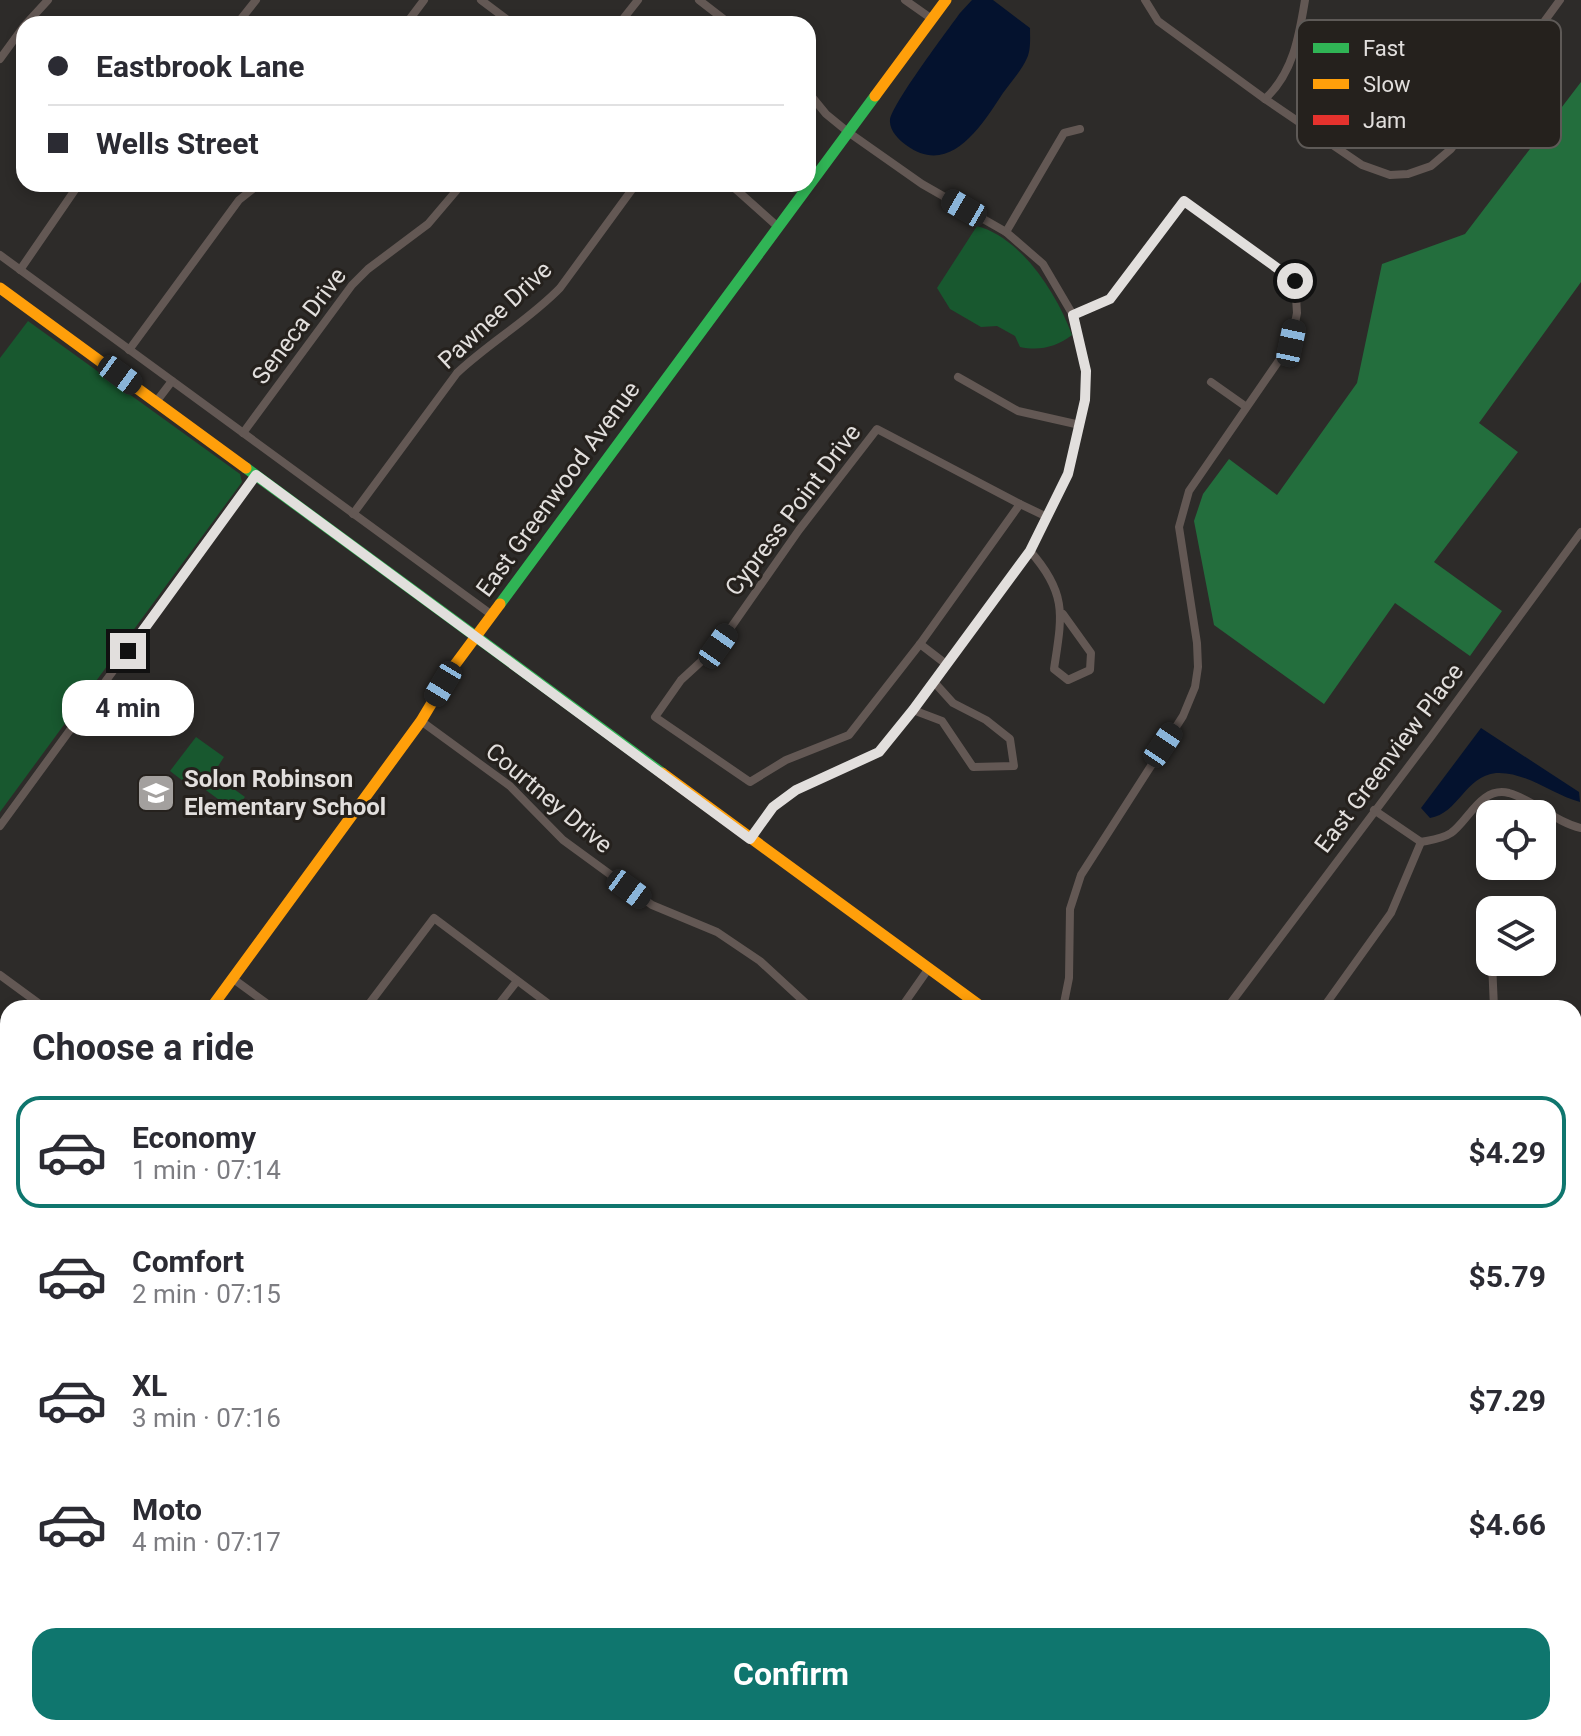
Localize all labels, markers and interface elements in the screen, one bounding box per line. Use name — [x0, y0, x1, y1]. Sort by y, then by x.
legend — [1297, 20, 1561, 148]
text: Fast — [1363, 36, 1405, 61]
text: Eastbrook Lane — [96, 49, 305, 84]
text: Slow — [1363, 72, 1411, 97]
text: Jam — [1363, 108, 1406, 133]
text: Wells Street — [96, 126, 259, 161]
car — [937, 186, 991, 230]
street label: Pawnee Drive — [433, 255, 557, 375]
street label: Seneca Drive — [246, 262, 352, 390]
route start — [1277, 263, 1313, 299]
car — [1274, 317, 1308, 369]
car — [94, 351, 146, 399]
street label: East Greenwood Avenue — [470, 376, 646, 602]
street label: Cypress Point Drive — [719, 419, 867, 601]
car — [694, 619, 742, 673]
route end — [110, 633, 146, 669]
car — [420, 657, 466, 711]
street label: East Greenview Place — [1309, 658, 1469, 858]
callout: 4 min — [62, 679, 194, 735]
text: 4 min — [95, 693, 161, 723]
car — [1140, 718, 1186, 772]
street label: Courtney Drive — [480, 737, 618, 859]
place label: Solon Robinson Elementary School — [184, 765, 386, 821]
school or university icon: Solon Robinson Elementary School — [135, 772, 177, 814]
map controls — [1476, 800, 1556, 976]
button: locate — [1476, 800, 1556, 880]
car — [603, 865, 655, 913]
button: layers — [1476, 896, 1556, 976]
text: Choose a ride — [32, 1027, 254, 1069]
icon: car — [36, 1116, 108, 1188]
text: Economy — [132, 1120, 256, 1155]
text: $4.29 — [1468, 1135, 1546, 1170]
text: 1 min · 07:14 — [132, 1155, 281, 1185]
icon: car — [36, 1240, 108, 1312]
text: Comfort — [132, 1244, 244, 1279]
text: $5.79 — [1468, 1259, 1546, 1294]
text: 2 min · 07:15 — [132, 1279, 281, 1309]
icon: car — [36, 1364, 108, 1436]
text: XL — [132, 1368, 167, 1403]
text: $7.29 — [1468, 1383, 1546, 1418]
text: 3 min · 07:16 — [132, 1403, 281, 1433]
icon: car — [36, 1488, 108, 1560]
text: Moto — [132, 1492, 202, 1527]
text: $4.66 — [1468, 1507, 1546, 1542]
text: 4 min · 07:17 — [132, 1527, 281, 1557]
button: Confirm — [32, 1628, 1550, 1720]

